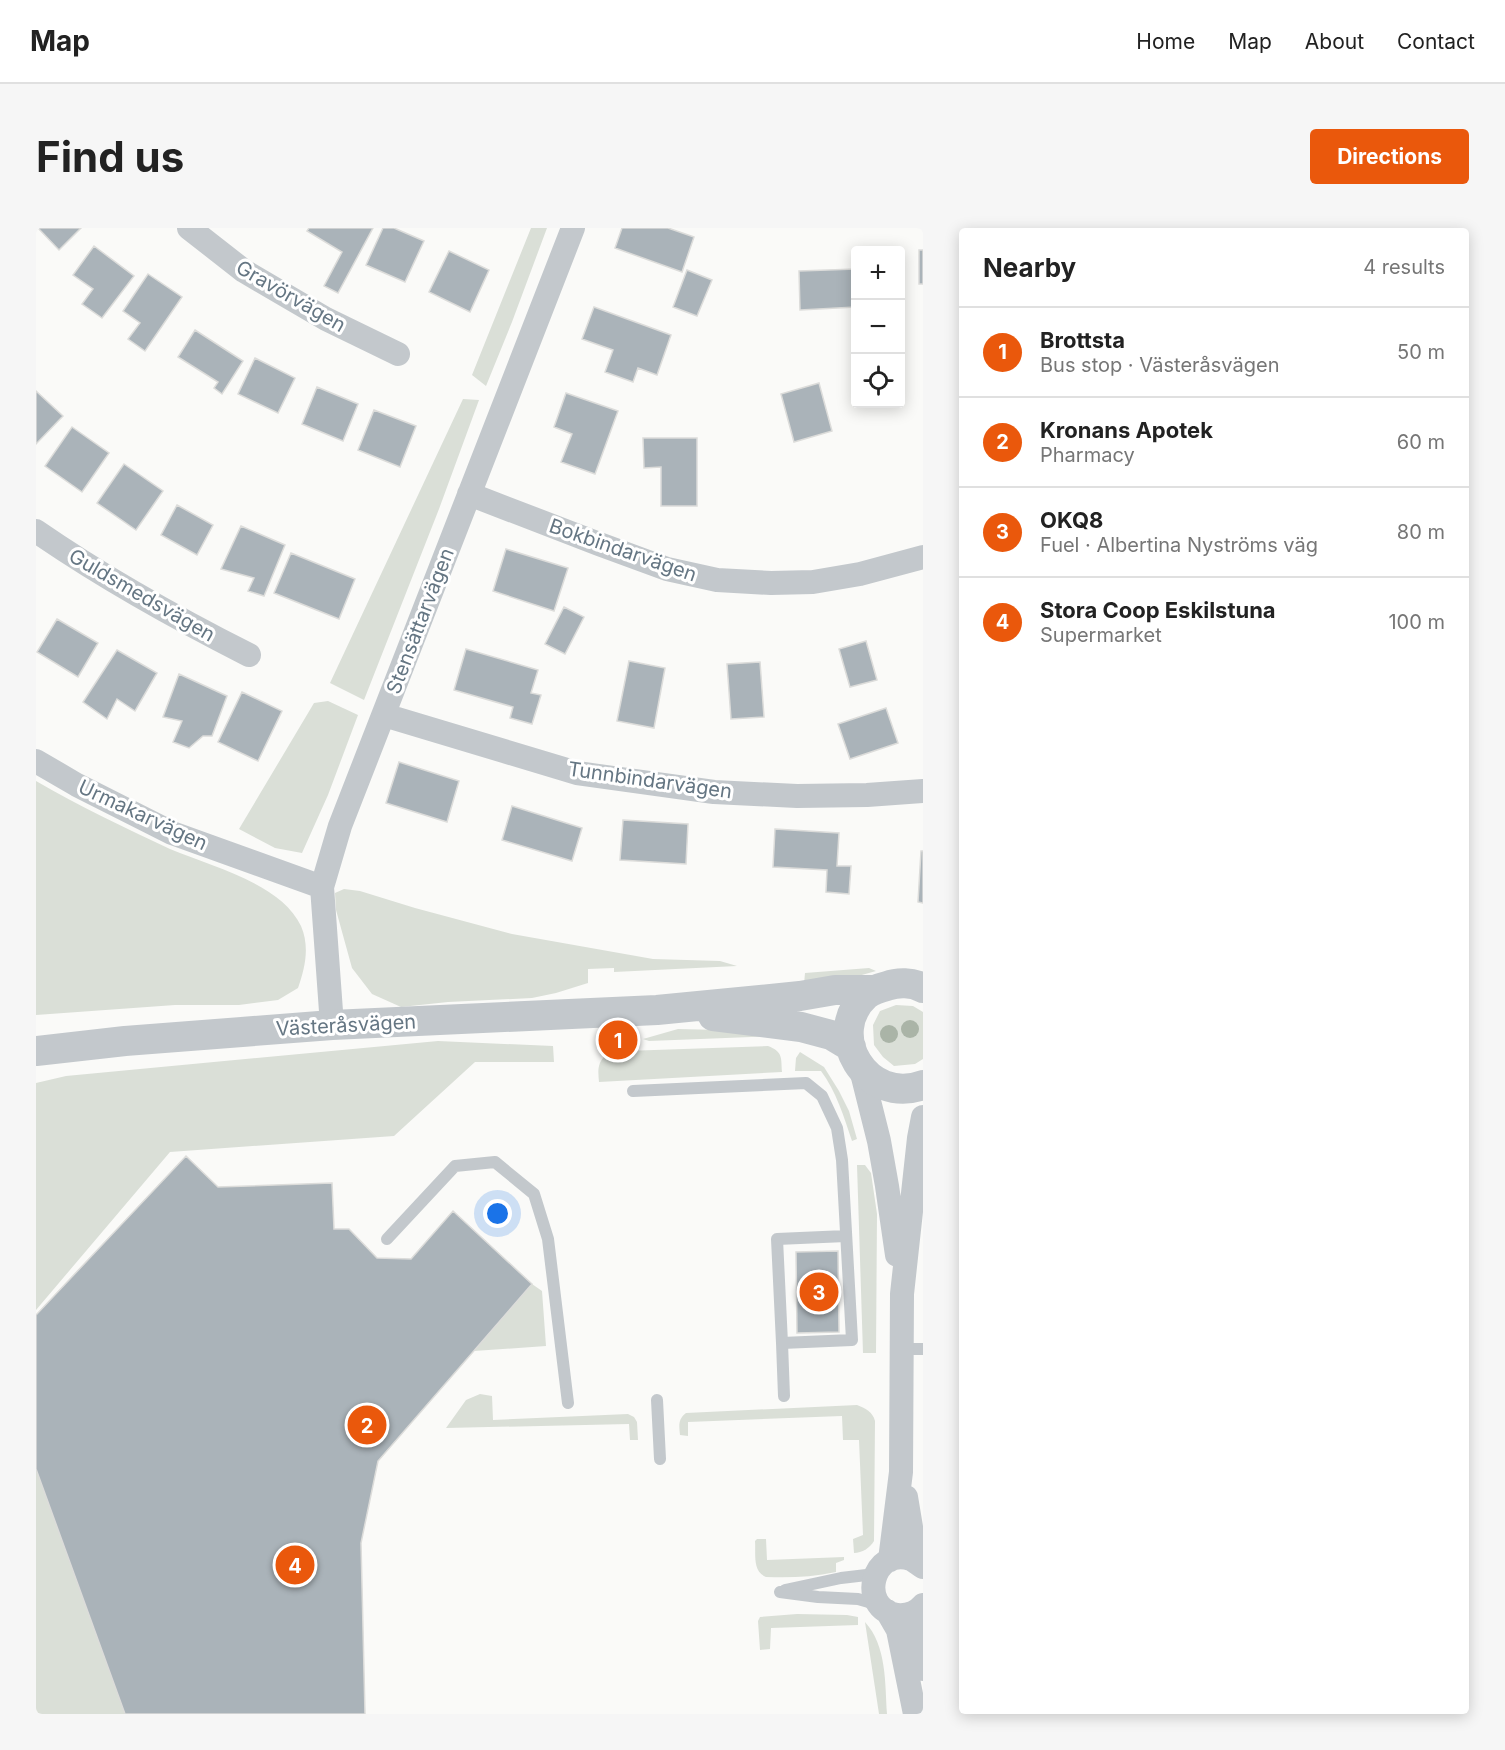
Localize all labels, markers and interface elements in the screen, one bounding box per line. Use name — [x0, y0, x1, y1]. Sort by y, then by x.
text: Map — [30, 24, 90, 58]
text: Home — [1136, 29, 1195, 54]
text: Map — [1228, 29, 1272, 54]
text: About — [1305, 29, 1364, 54]
text: Contact — [1397, 29, 1475, 54]
button: Directions — [1310, 129, 1469, 184]
text: Find us — [36, 131, 184, 182]
map controls — [851, 246, 905, 408]
button: + — [851, 246, 905, 300]
text: Nearby — [983, 252, 1076, 283]
street label: Gravörvägen — [232, 255, 350, 337]
text: 4 results — [1363, 255, 1445, 279]
button: − — [851, 300, 905, 354]
text: Brottsta — [1040, 327, 1125, 353]
text: 1 — [998, 340, 1007, 364]
text: 50 m — [1397, 340, 1445, 364]
text: Bus stop · Västeråsvägen — [1040, 353, 1279, 377]
button: locate — [851, 354, 905, 408]
text: Kronans Apotek — [1040, 417, 1213, 443]
text: 2 — [996, 430, 1009, 454]
text: 60 m — [1397, 430, 1445, 454]
text: Pharmacy — [1040, 443, 1135, 467]
text: OKQ8 — [1040, 507, 1103, 533]
street label: Bokbindarvägen — [546, 514, 700, 586]
text: 3 — [996, 520, 1009, 544]
text: 80 m — [1397, 520, 1445, 544]
text: Fuel · Albertina Nyströms väg — [1040, 533, 1318, 557]
street label: Guldsmedsvägen — [65, 543, 219, 647]
street label: Stensättarvägen — [381, 545, 459, 697]
text: Stora Coop Eskilstuna — [1040, 597, 1276, 623]
text: 4 — [996, 610, 1009, 634]
text: 100 m — [1388, 610, 1445, 634]
text: Supermarket — [1040, 623, 1162, 647]
street label: Tunnbindarvägen — [567, 757, 733, 803]
street label: Urmakarvägen — [75, 775, 211, 855]
street label: Västeråsvägen — [275, 1009, 417, 1041]
pin: 1 — [598, 1018, 638, 1062]
your location — [483, 1199, 512, 1228]
pin: 3 — [800, 1270, 838, 1314]
pin: 2 — [348, 1402, 386, 1448]
pin: 4 — [276, 1542, 314, 1588]

